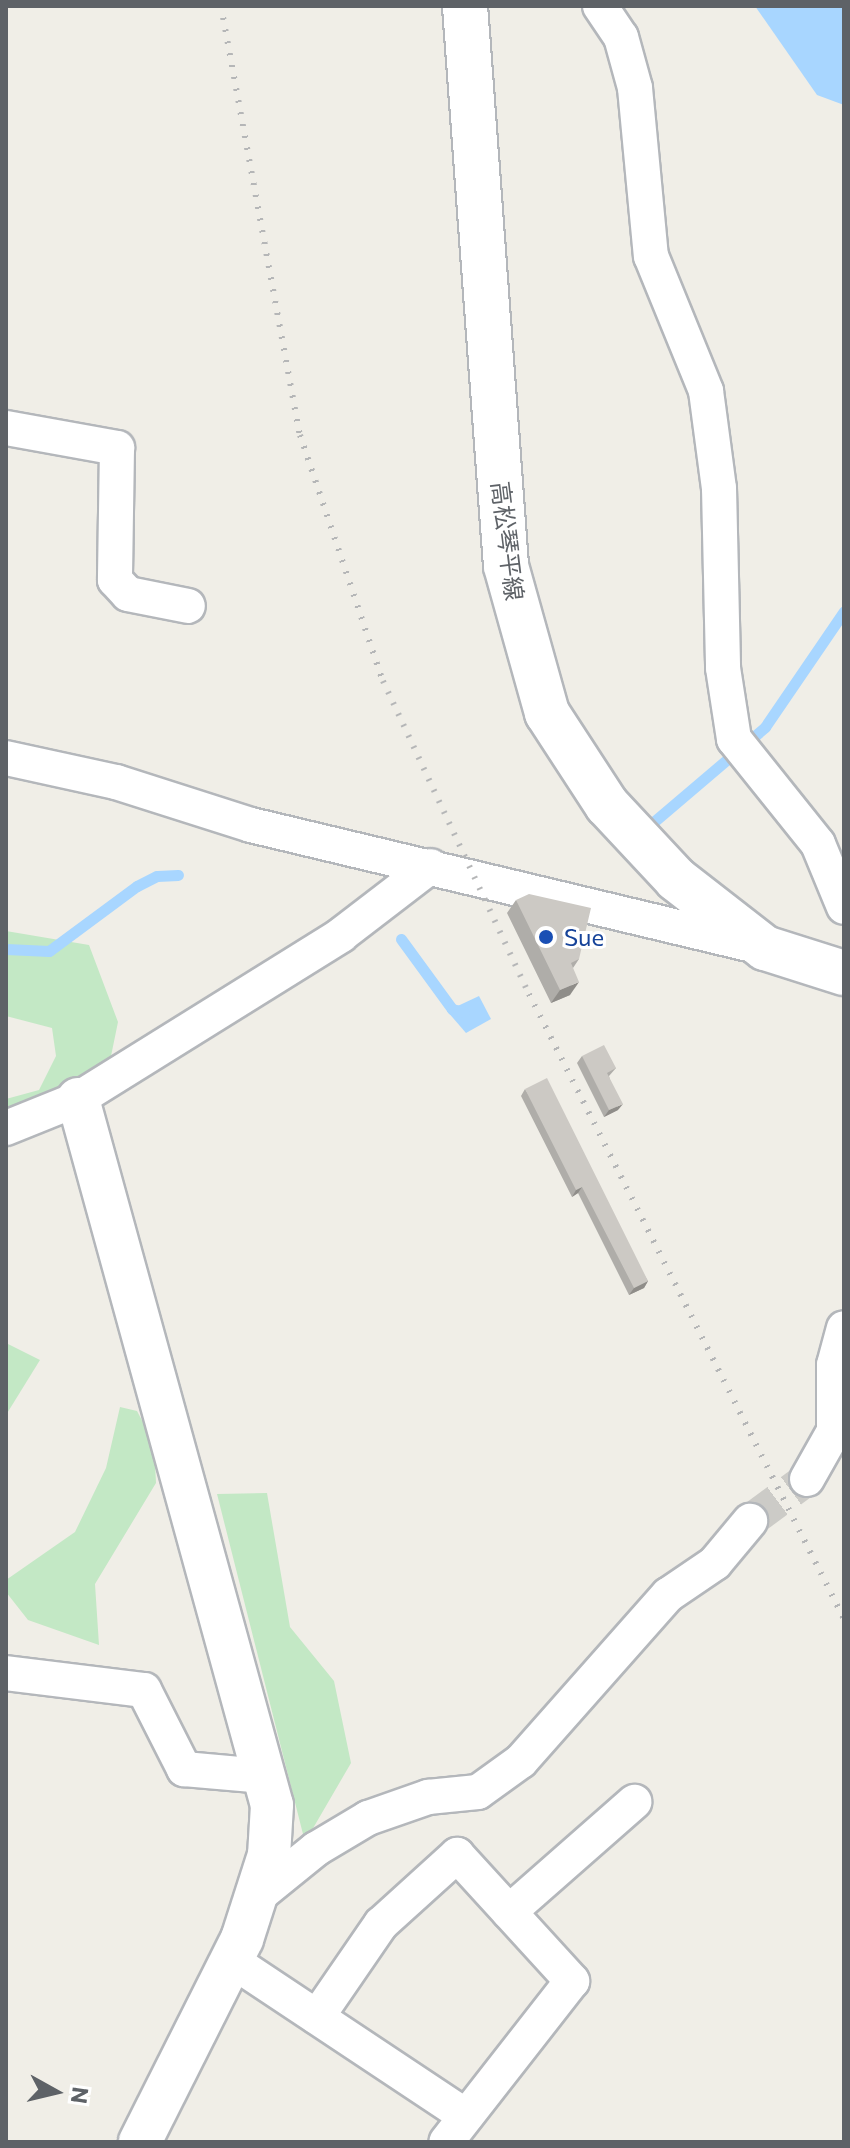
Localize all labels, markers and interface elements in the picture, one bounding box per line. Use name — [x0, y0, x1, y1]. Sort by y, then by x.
street label: 高松琴平線 — [486, 480, 530, 602]
place label: Sue — [564, 923, 604, 951]
marker: Sue — [535, 926, 557, 948]
north arrow — [16, 2052, 96, 2132]
text: N — [66, 2085, 95, 2105]

